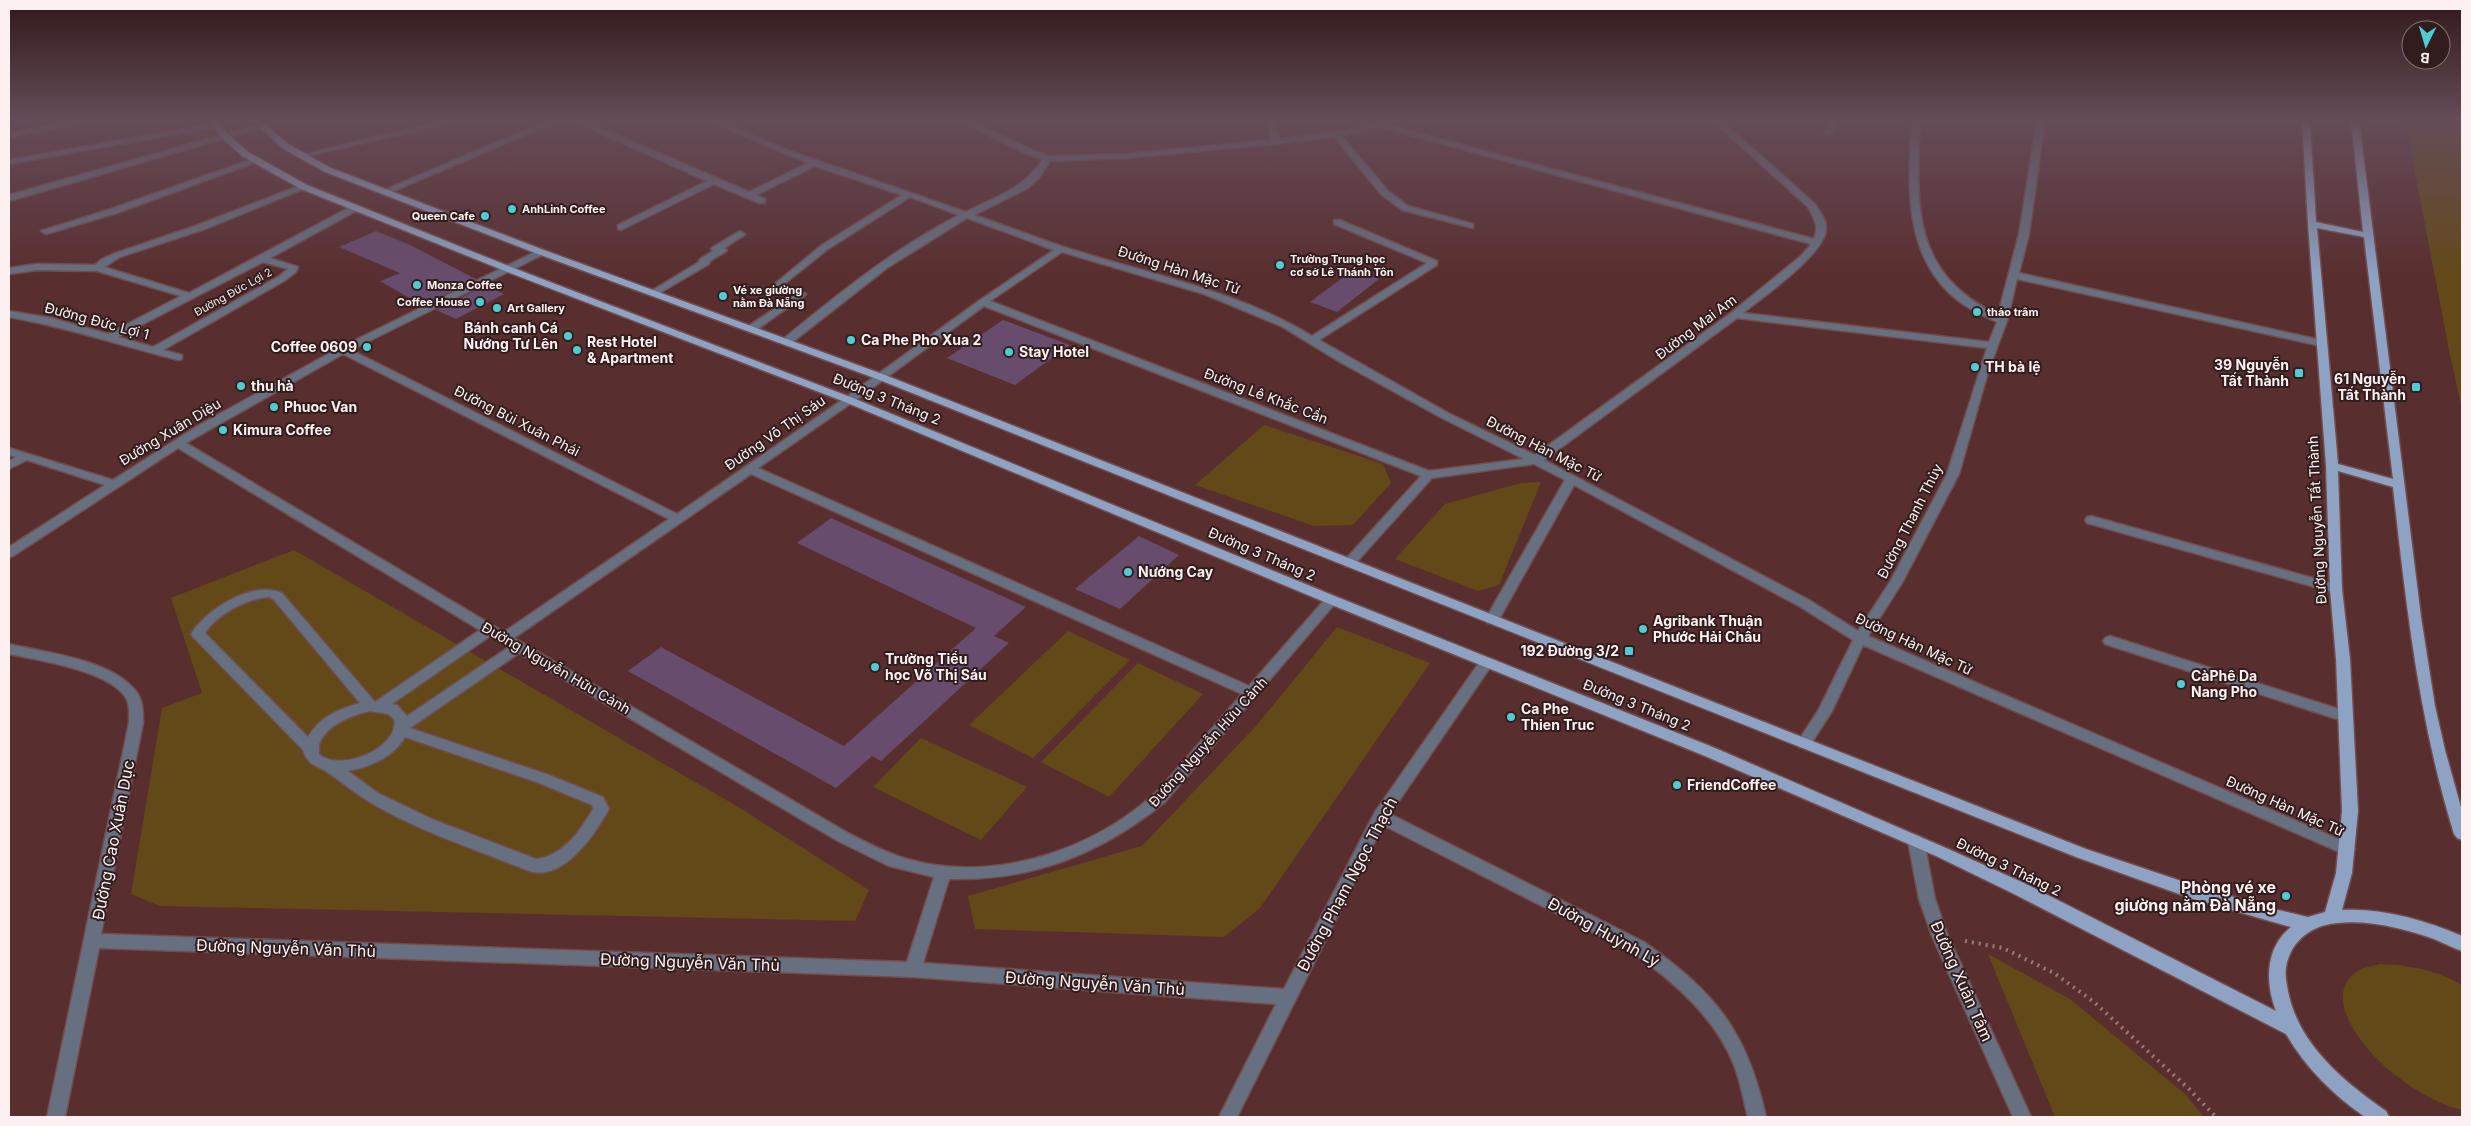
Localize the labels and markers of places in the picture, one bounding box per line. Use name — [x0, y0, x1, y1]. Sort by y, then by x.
place label: AnhLinh Coffee — [522, 202, 606, 216]
marker: AnhLinh Coffee — [506, 203, 518, 215]
place label: Queen Cafe — [412, 209, 475, 223]
marker: Queen Cafe — [479, 210, 491, 222]
place label: Trường Trung học cơ sở Lê Thánh Tôn — [1290, 252, 1394, 279]
marker: Trường Trung học cơ sở Lê Thánh Tôn — [1274, 259, 1286, 271]
place label: Monza Coffee — [427, 278, 503, 292]
marker: Monza Coffee — [411, 279, 423, 291]
place label: Vé xe giường nằm Đà Nẵng — [733, 283, 804, 310]
marker: Vé xe giường nằm Đà Nẵng — [717, 290, 729, 302]
place label: Coffee House — [397, 295, 470, 309]
marker: Coffee House — [474, 296, 486, 308]
place label: Art Gallery — [507, 301, 565, 315]
marker: Art Gallery — [491, 302, 503, 314]
place label: thảo trâm — [1987, 305, 2038, 319]
marker: thảo trâm — [1971, 306, 1983, 318]
place label: Bánh canh Cá Nướng Tư Lên — [464, 319, 558, 352]
marker: Bánh canh Cá Nướng Tư Lên — [562, 330, 574, 342]
place label: Ca Phe Pho Xua 2 — [861, 331, 981, 348]
place label: Rest Hotel & Apartment — [587, 333, 673, 366]
marker: Ca Phe Pho Xua 2 — [845, 334, 857, 346]
place label: Coffee 0609 — [271, 338, 357, 355]
marker: Coffee 0609 — [361, 341, 373, 353]
place label: Stay Hotel — [1019, 343, 1089, 360]
marker: Rest Hotel & Apartment — [571, 344, 583, 356]
marker: Stay Hotel — [1003, 346, 1015, 358]
place label: 39 Nguyễn Tất Thành — [2214, 356, 2289, 389]
place label: TH bà lệ — [1985, 358, 2041, 375]
marker: TH bà lệ — [1969, 361, 1981, 373]
marker: 39 Nguyễn Tất Thành — [2293, 367, 2305, 379]
place label: 61 Nguyễn Tất Thành — [2334, 370, 2406, 403]
place label: thu hà — [251, 377, 294, 394]
marker: thu hà — [235, 380, 247, 392]
marker: 61 Nguyễn Tất Thành — [2410, 381, 2422, 393]
place label: Phuoc Van — [284, 398, 357, 415]
marker: Phuoc Van — [268, 401, 280, 413]
place label: Kimura Coffee — [233, 421, 331, 438]
marker: Kimura Coffee — [217, 424, 229, 436]
place label: Nướng Cay — [1138, 563, 1214, 580]
marker: Nướng Cay — [1122, 566, 1134, 578]
place label: Agribank Thuận Phước Hải Châu — [1653, 612, 1762, 645]
marker: Agribank Thuận Phước Hải Châu — [1637, 623, 1649, 635]
place label: 192 Đường 3/2 — [1520, 642, 1619, 659]
marker: 192 Đường 3/2 — [1623, 645, 1635, 657]
place label: Trường Tiểu học Võ Thị Sáu — [885, 650, 987, 684]
marker: Trường Tiểu học Võ Thị Sáu — [869, 661, 881, 673]
place label: CàPhê Da Nang Pho — [2191, 667, 2257, 700]
marker: CàPhê Da Nang Pho — [2175, 678, 2187, 690]
place label: Ca Phe Thien Truc — [1521, 700, 1594, 733]
marker: Ca Phe Thien Truc — [1505, 711, 1517, 723]
place label: FriendCoffee — [1687, 776, 1776, 793]
marker: FriendCoffee — [1671, 779, 1683, 791]
place label: Phòng vé xe giường nằm Đà Nẵng — [2114, 877, 2276, 915]
marker: Phòng vé xe giường nằm Đà Nẵng — [2280, 890, 2292, 902]

